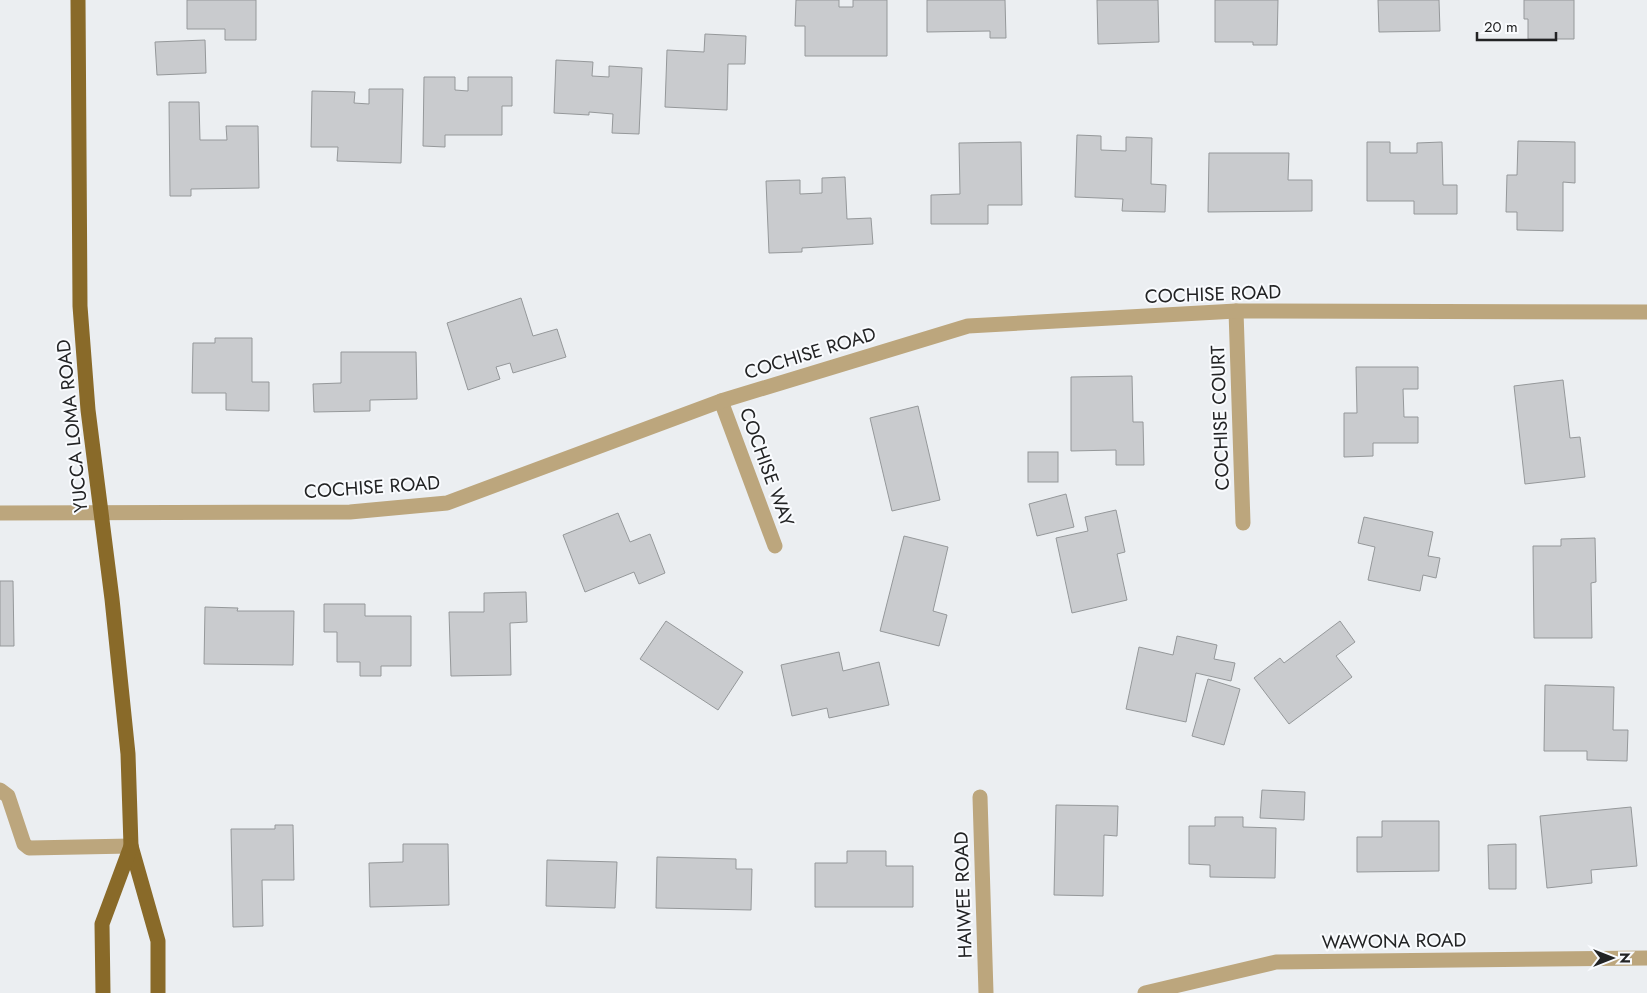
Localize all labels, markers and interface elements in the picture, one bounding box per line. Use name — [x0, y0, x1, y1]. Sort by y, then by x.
scale bar — [1477, 10, 1556, 42]
text: 20 m — [1484, 16, 1518, 38]
street label: COCHISE ROAD — [1144, 278, 1282, 310]
street label: COCHISE ROAD — [741, 320, 879, 386]
street label: YUCCA LOMA ROAD — [49, 338, 95, 514]
street label: COCHISE COURT — [1204, 345, 1236, 491]
street label: COCHISE WAY — [733, 404, 801, 530]
street label: COCHISE ROAD — [303, 469, 441, 505]
street label: HAIWEE ROAD — [947, 831, 979, 959]
street label: WAWONA ROAD — [1321, 926, 1467, 956]
north arrow — [1587, 933, 1637, 983]
text: N — [1615, 952, 1635, 964]

